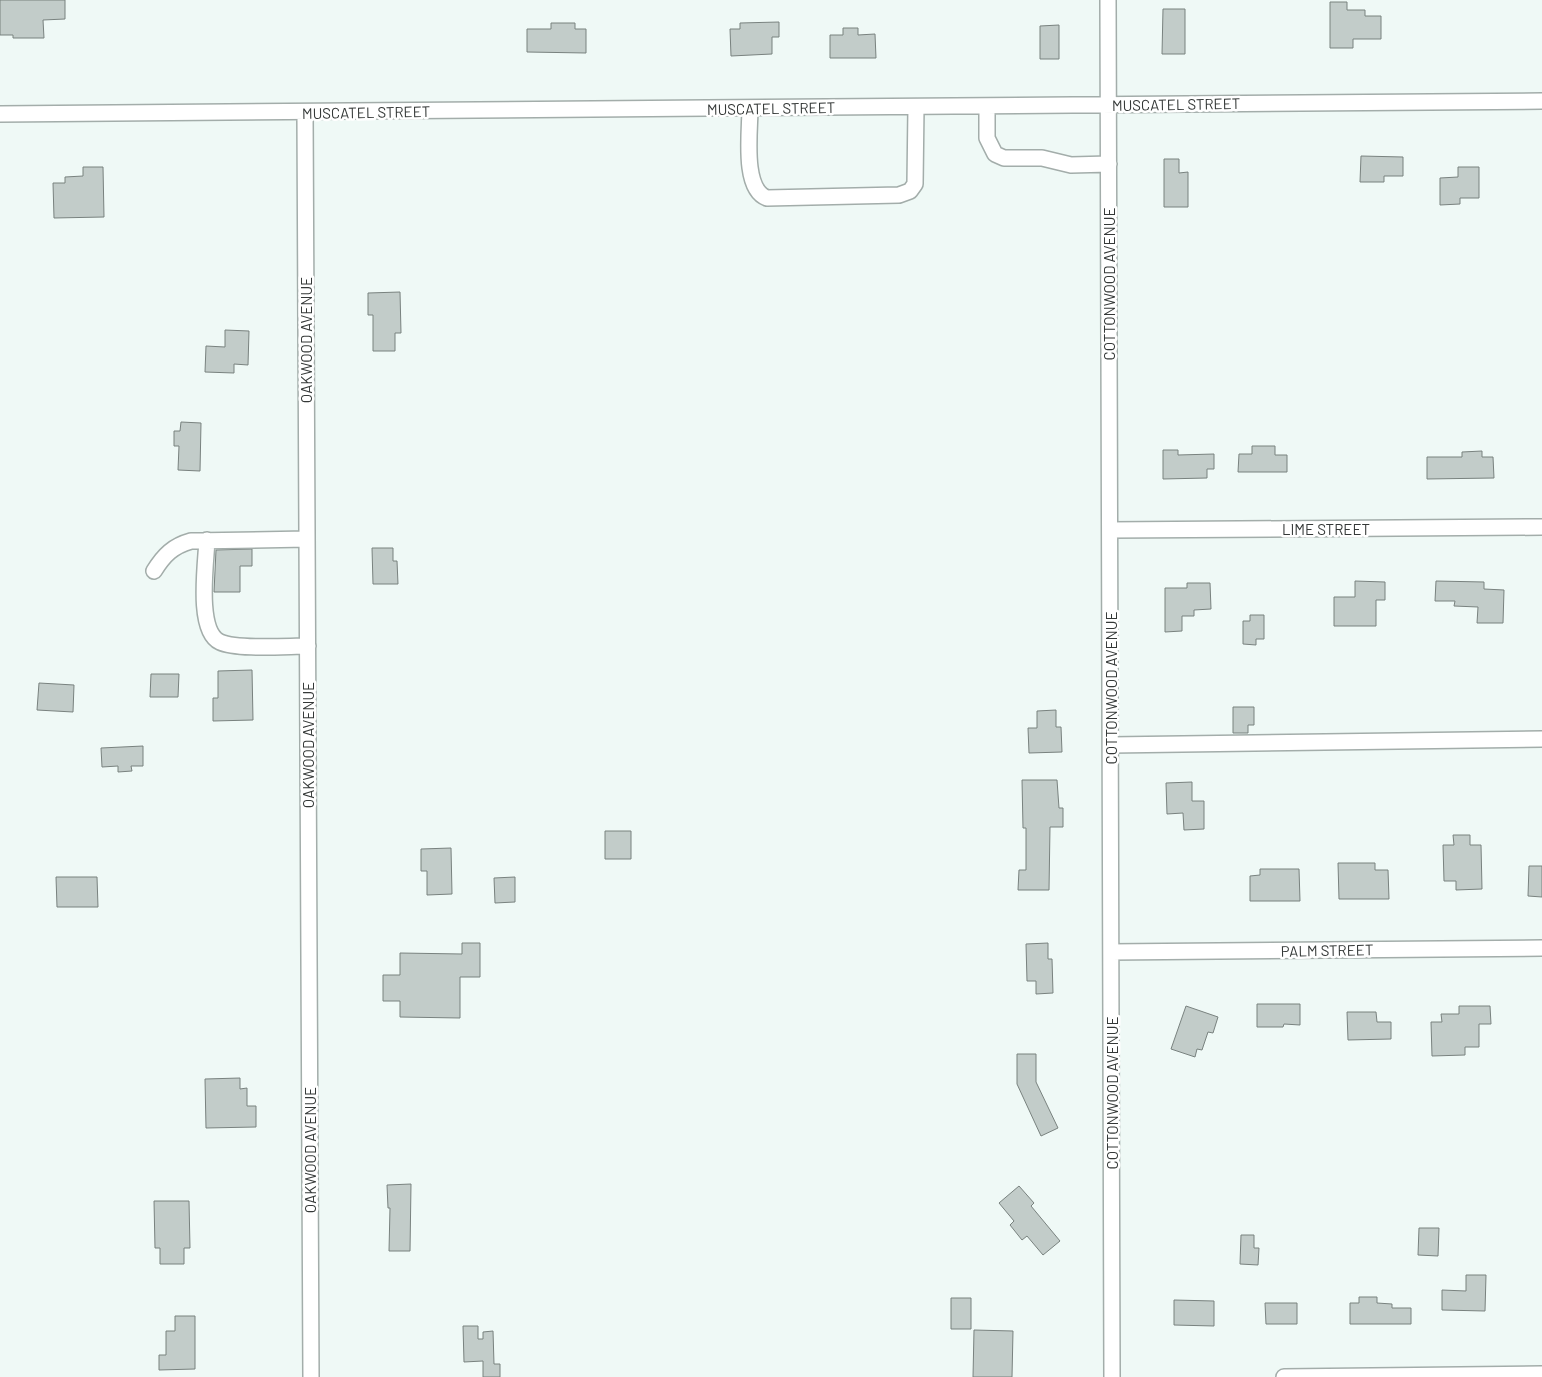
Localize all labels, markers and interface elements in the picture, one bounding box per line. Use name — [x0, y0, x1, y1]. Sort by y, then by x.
street label: MUSCATEL STREET — [1112, 94, 1240, 114]
street label: MUSCATEL STREET — [707, 98, 835, 118]
street label: MUSCATEL STREET — [302, 102, 430, 122]
street label: COTTONWOOD AVENUE — [1100, 208, 1118, 360]
street label: OAKWOOD AVENUE — [297, 277, 315, 403]
street label: LIME STREET — [1282, 520, 1370, 538]
street label: COTTONWOOD AVENUE — [1102, 612, 1120, 764]
street label: OAKWOOD AVENUE — [299, 682, 317, 808]
street label: PALM STREET — [1280, 940, 1374, 960]
street label: COTTONWOOD AVENUE — [1103, 1017, 1121, 1169]
street label: OAKWOOD AVENUE — [301, 1087, 319, 1213]

